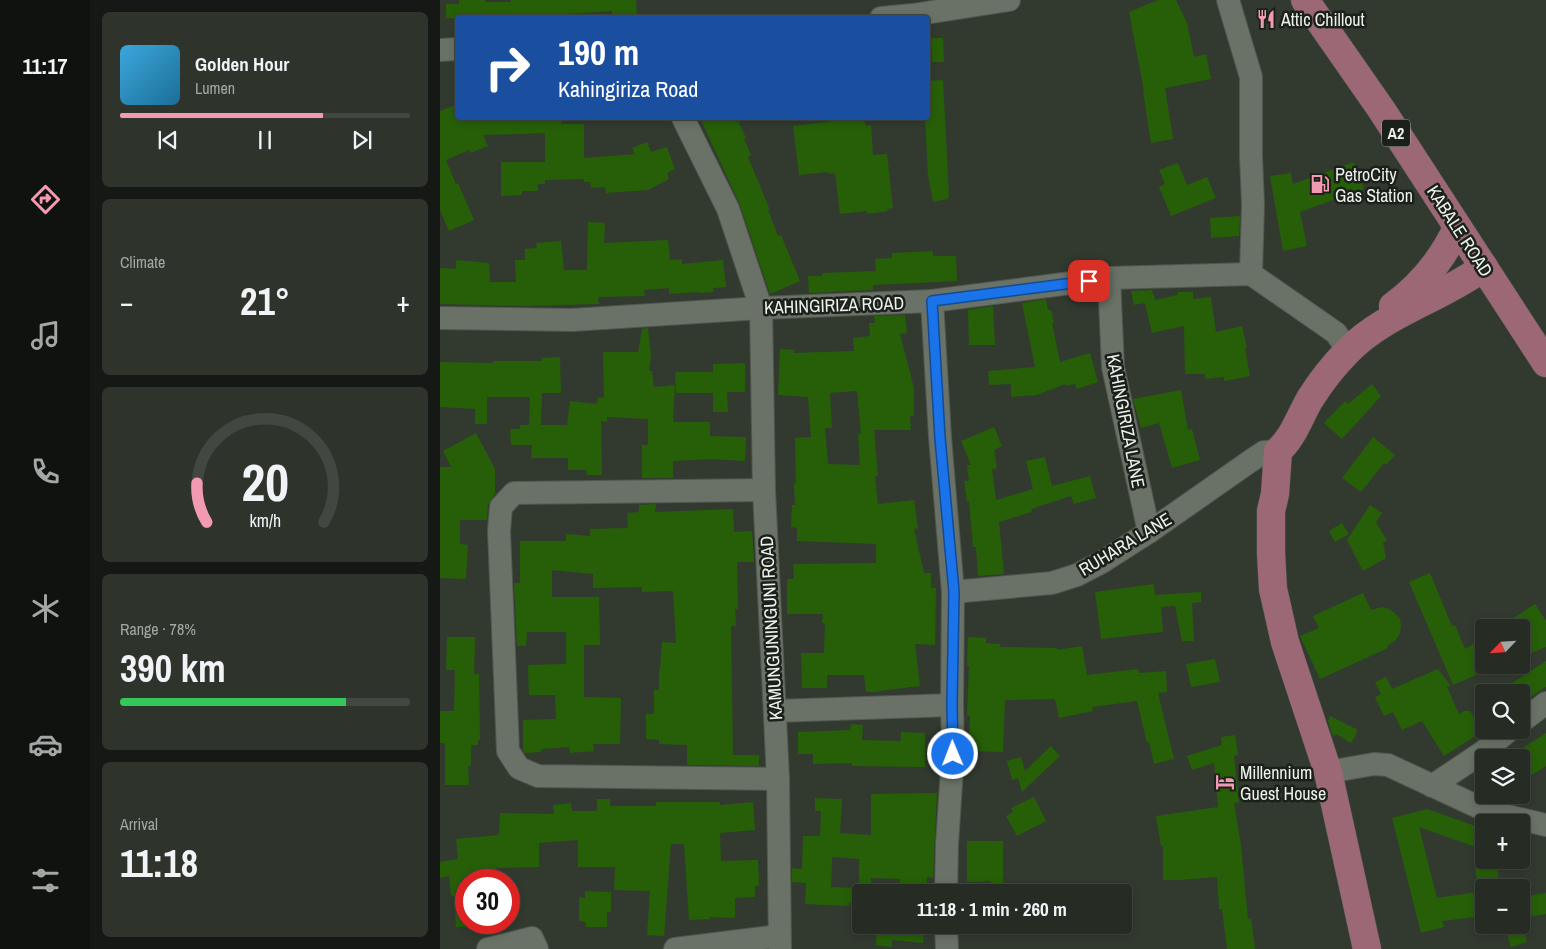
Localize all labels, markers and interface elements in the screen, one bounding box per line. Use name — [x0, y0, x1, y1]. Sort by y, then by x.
place label: Attic Chillout — [1280, 7, 1365, 32]
restaurant icon: Attic Chillout — [1255, 8, 1277, 30]
text: 190 m — [558, 29, 639, 76]
icon: right — [475, 35, 540, 100]
text: 11:17 — [22, 51, 68, 81]
text: Golden Hour — [195, 51, 289, 77]
text: Kahingiriza Road — [558, 74, 698, 104]
text: Lumen — [195, 77, 235, 99]
road number: A2 — [1382, 120, 1410, 146]
icon: previous — [154, 126, 182, 154]
icon: pause — [251, 126, 279, 154]
icon: next — [348, 126, 376, 154]
place label: PetroCity Gas Station — [1335, 162, 1413, 208]
fuel station icon: PetroCity Gas Station — [1309, 173, 1331, 195]
street label: KABALE ROAD — [1421, 181, 1499, 281]
icon: directions — [28, 182, 63, 217]
text: Climate — [120, 251, 165, 273]
pin — [1068, 260, 1110, 302]
icon: arrive — [1075, 267, 1103, 295]
text: 21° — [240, 276, 290, 327]
text: − — [120, 283, 133, 321]
text: + — [397, 283, 410, 321]
street label: KAHINGIRIZA ROAD — [763, 290, 905, 320]
icon: music — [28, 318, 63, 353]
street label: KAHINGIRIZA LANE — [1101, 352, 1151, 490]
text: 20 — [241, 447, 289, 517]
icon: phone — [28, 454, 63, 489]
street label: RUHARA LANE — [1074, 506, 1176, 582]
text: km/h — [249, 509, 281, 533]
street label: KAMUNGUNINGUNI ROAD — [754, 535, 788, 721]
icon: climate — [28, 591, 63, 626]
text: Range · 78% — [120, 618, 196, 640]
north arrow — [1475, 619, 1530, 674]
map controls — [1475, 619, 1530, 934]
text: 390 km — [120, 643, 226, 694]
button: search — [1475, 684, 1530, 739]
icon: car — [28, 727, 63, 762]
position arrow — [926, 727, 978, 779]
button: layers — [1475, 749, 1530, 804]
place label: Millennium Guest House — [1240, 760, 1326, 806]
hotel icon: Millennium Guest House — [1214, 771, 1236, 793]
text: Arrival — [120, 813, 158, 835]
button: + — [1475, 814, 1530, 869]
text: 11:18 — [120, 838, 198, 889]
icon: filters — [28, 863, 63, 898]
speed limit sign: 30 — [455, 869, 520, 934]
button: − — [1475, 879, 1530, 934]
text: 11:18 · 1 min · 260 m — [917, 896, 1067, 922]

